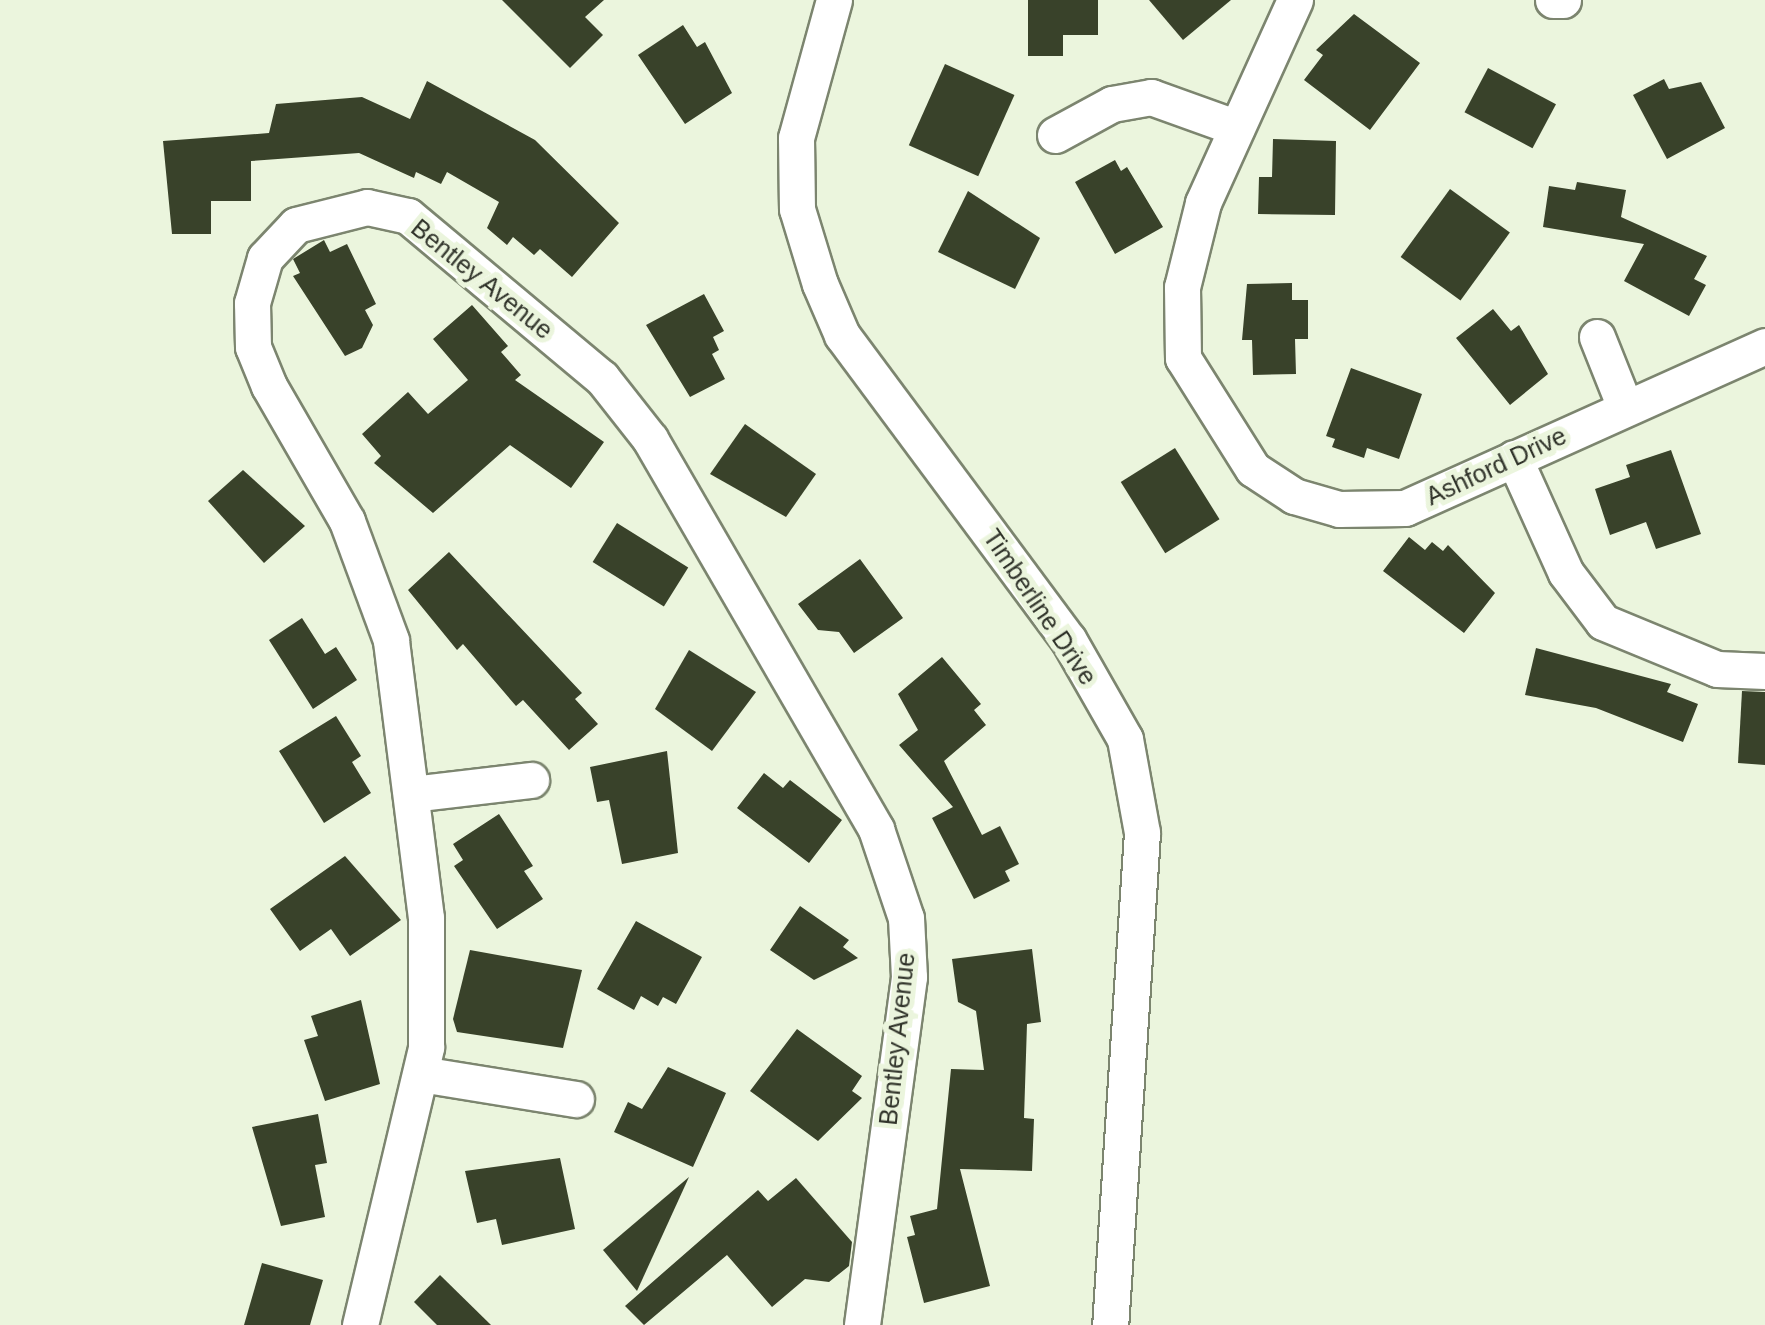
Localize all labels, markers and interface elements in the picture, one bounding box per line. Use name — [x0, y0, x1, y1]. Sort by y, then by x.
street label: Bentley Avenue — [405, 212, 559, 346]
street label: Ashford Drive — [1421, 420, 1571, 512]
street label: Timberline Drive — [977, 524, 1103, 690]
street label: Bentley Avenue — [873, 951, 921, 1127]

